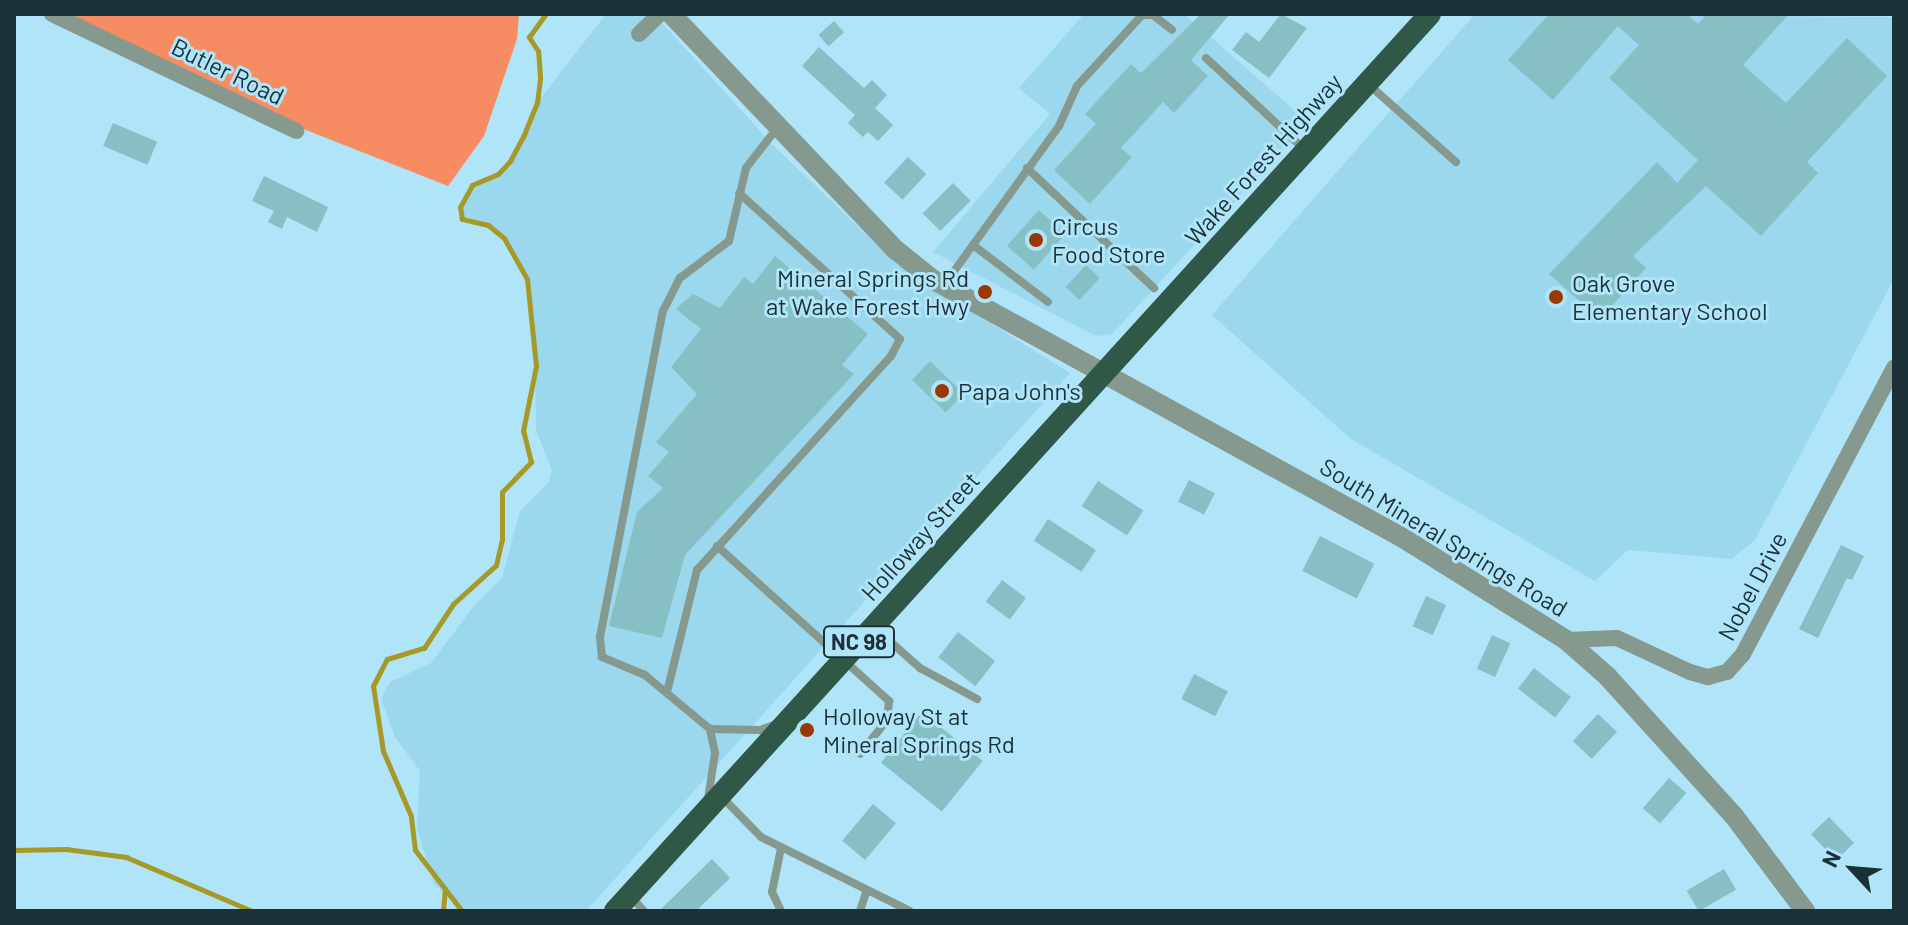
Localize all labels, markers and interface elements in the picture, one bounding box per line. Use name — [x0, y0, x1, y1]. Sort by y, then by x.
street label: Butler Road — [167, 31, 289, 111]
street label: Wake Forest Highway — [1178, 67, 1348, 251]
place label: Circus Food Store — [1052, 212, 1166, 268]
marker: Circus Food Store — [1027, 231, 1045, 249]
place label: Mineral Springs Rd at Wake Forest Hwy — [766, 264, 969, 320]
place label: Oak Grove Elementary School — [1572, 269, 1767, 325]
marker: Mineral Springs Rd at Wake Forest Hwy — [976, 283, 994, 301]
marker: Oak Grove Elementary School — [1547, 288, 1565, 306]
place label: Papa John's — [958, 377, 1081, 405]
marker: Papa John's — [933, 382, 951, 400]
street label: South Mineral Springs Road — [1315, 452, 1573, 622]
street label: Holloway Street — [855, 466, 985, 606]
street label: Nobel Drive — [1711, 527, 1793, 645]
road number: NC 98 — [823, 624, 895, 660]
place label: Holloway St at Mineral Springs Rd — [823, 702, 1015, 758]
marker: Holloway St at Mineral Springs Rd — [798, 721, 816, 739]
north arrow — [1812, 829, 1892, 909]
text: N — [1816, 846, 1845, 871]

